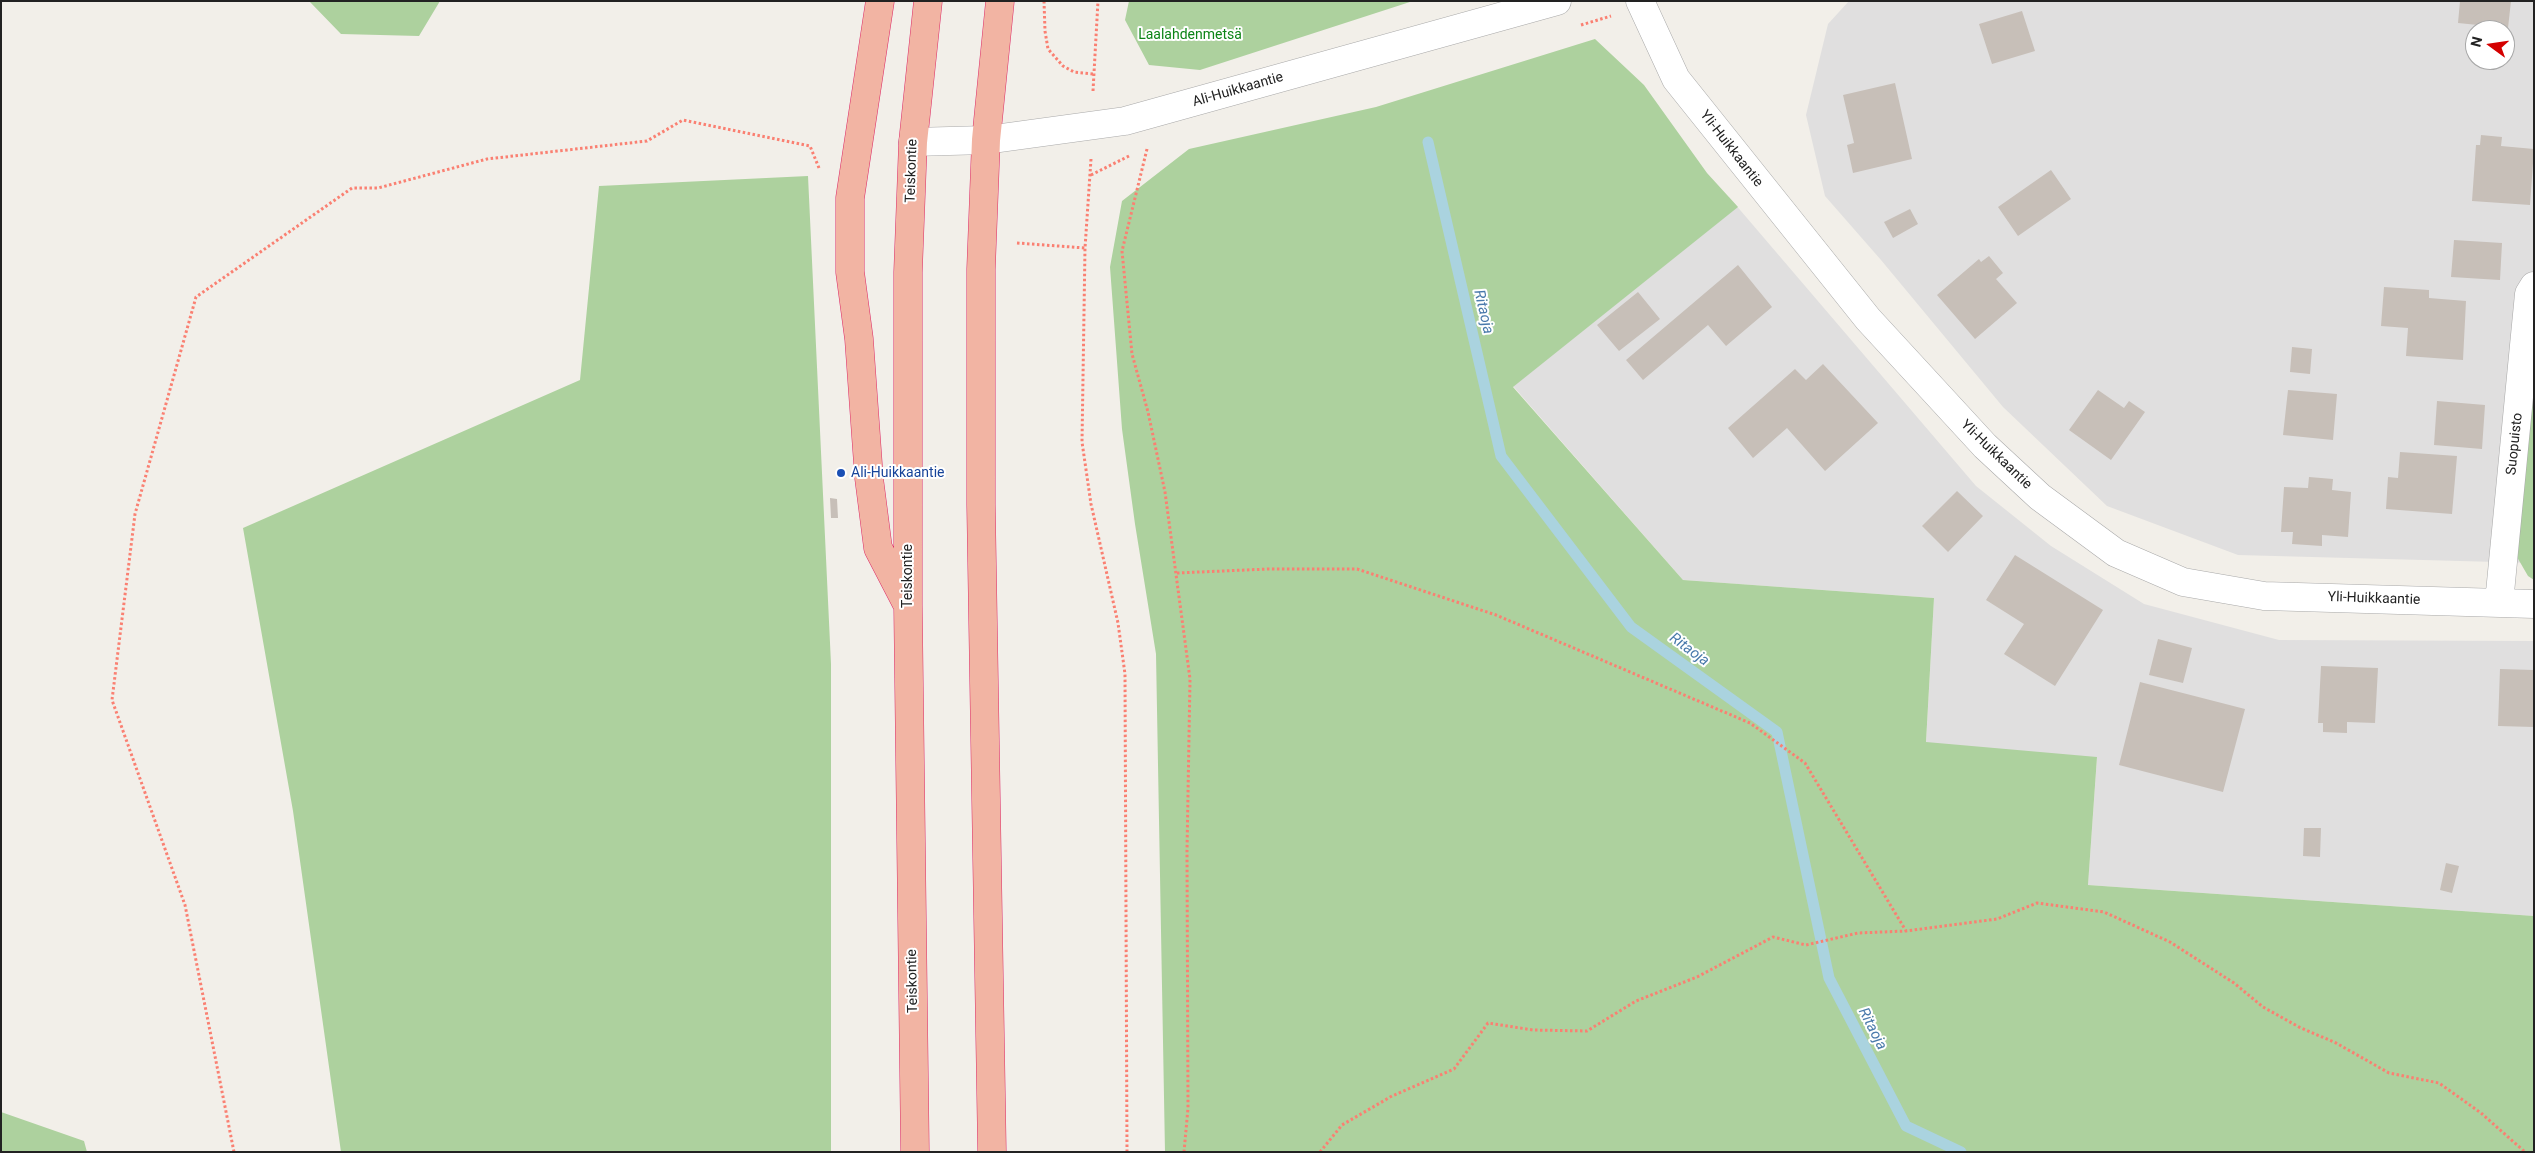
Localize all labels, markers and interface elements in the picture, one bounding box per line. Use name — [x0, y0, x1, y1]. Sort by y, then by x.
north arrow — [2465, 20, 2515, 70]
park label: Laalahdenmetsä — [1138, 27, 1242, 43]
text: N — [2467, 35, 2485, 48]
street label: Ali-Huikkaantie — [1191, 69, 1285, 111]
street label: Yli-Huikkaantie — [1696, 107, 1766, 191]
street label: Teiskontie — [902, 139, 922, 203]
water label: Ritaoja — [1469, 288, 1497, 336]
street label: Suopuisto — [2503, 412, 2527, 476]
street label: Yli-Huikkaantie — [1957, 417, 2035, 493]
place label: Ali-Huikkaantie — [851, 465, 944, 481]
marker: Ali-Huikkaantie — [835, 467, 847, 479]
street label: Teiskontie — [900, 544, 916, 608]
street label: Yli-Huikkaantie — [2327, 589, 2421, 609]
water label: Ritaoja — [1666, 630, 1712, 670]
street label: Teiskontie — [904, 949, 922, 1013]
water label: Ritaoja — [1854, 1005, 1890, 1053]

